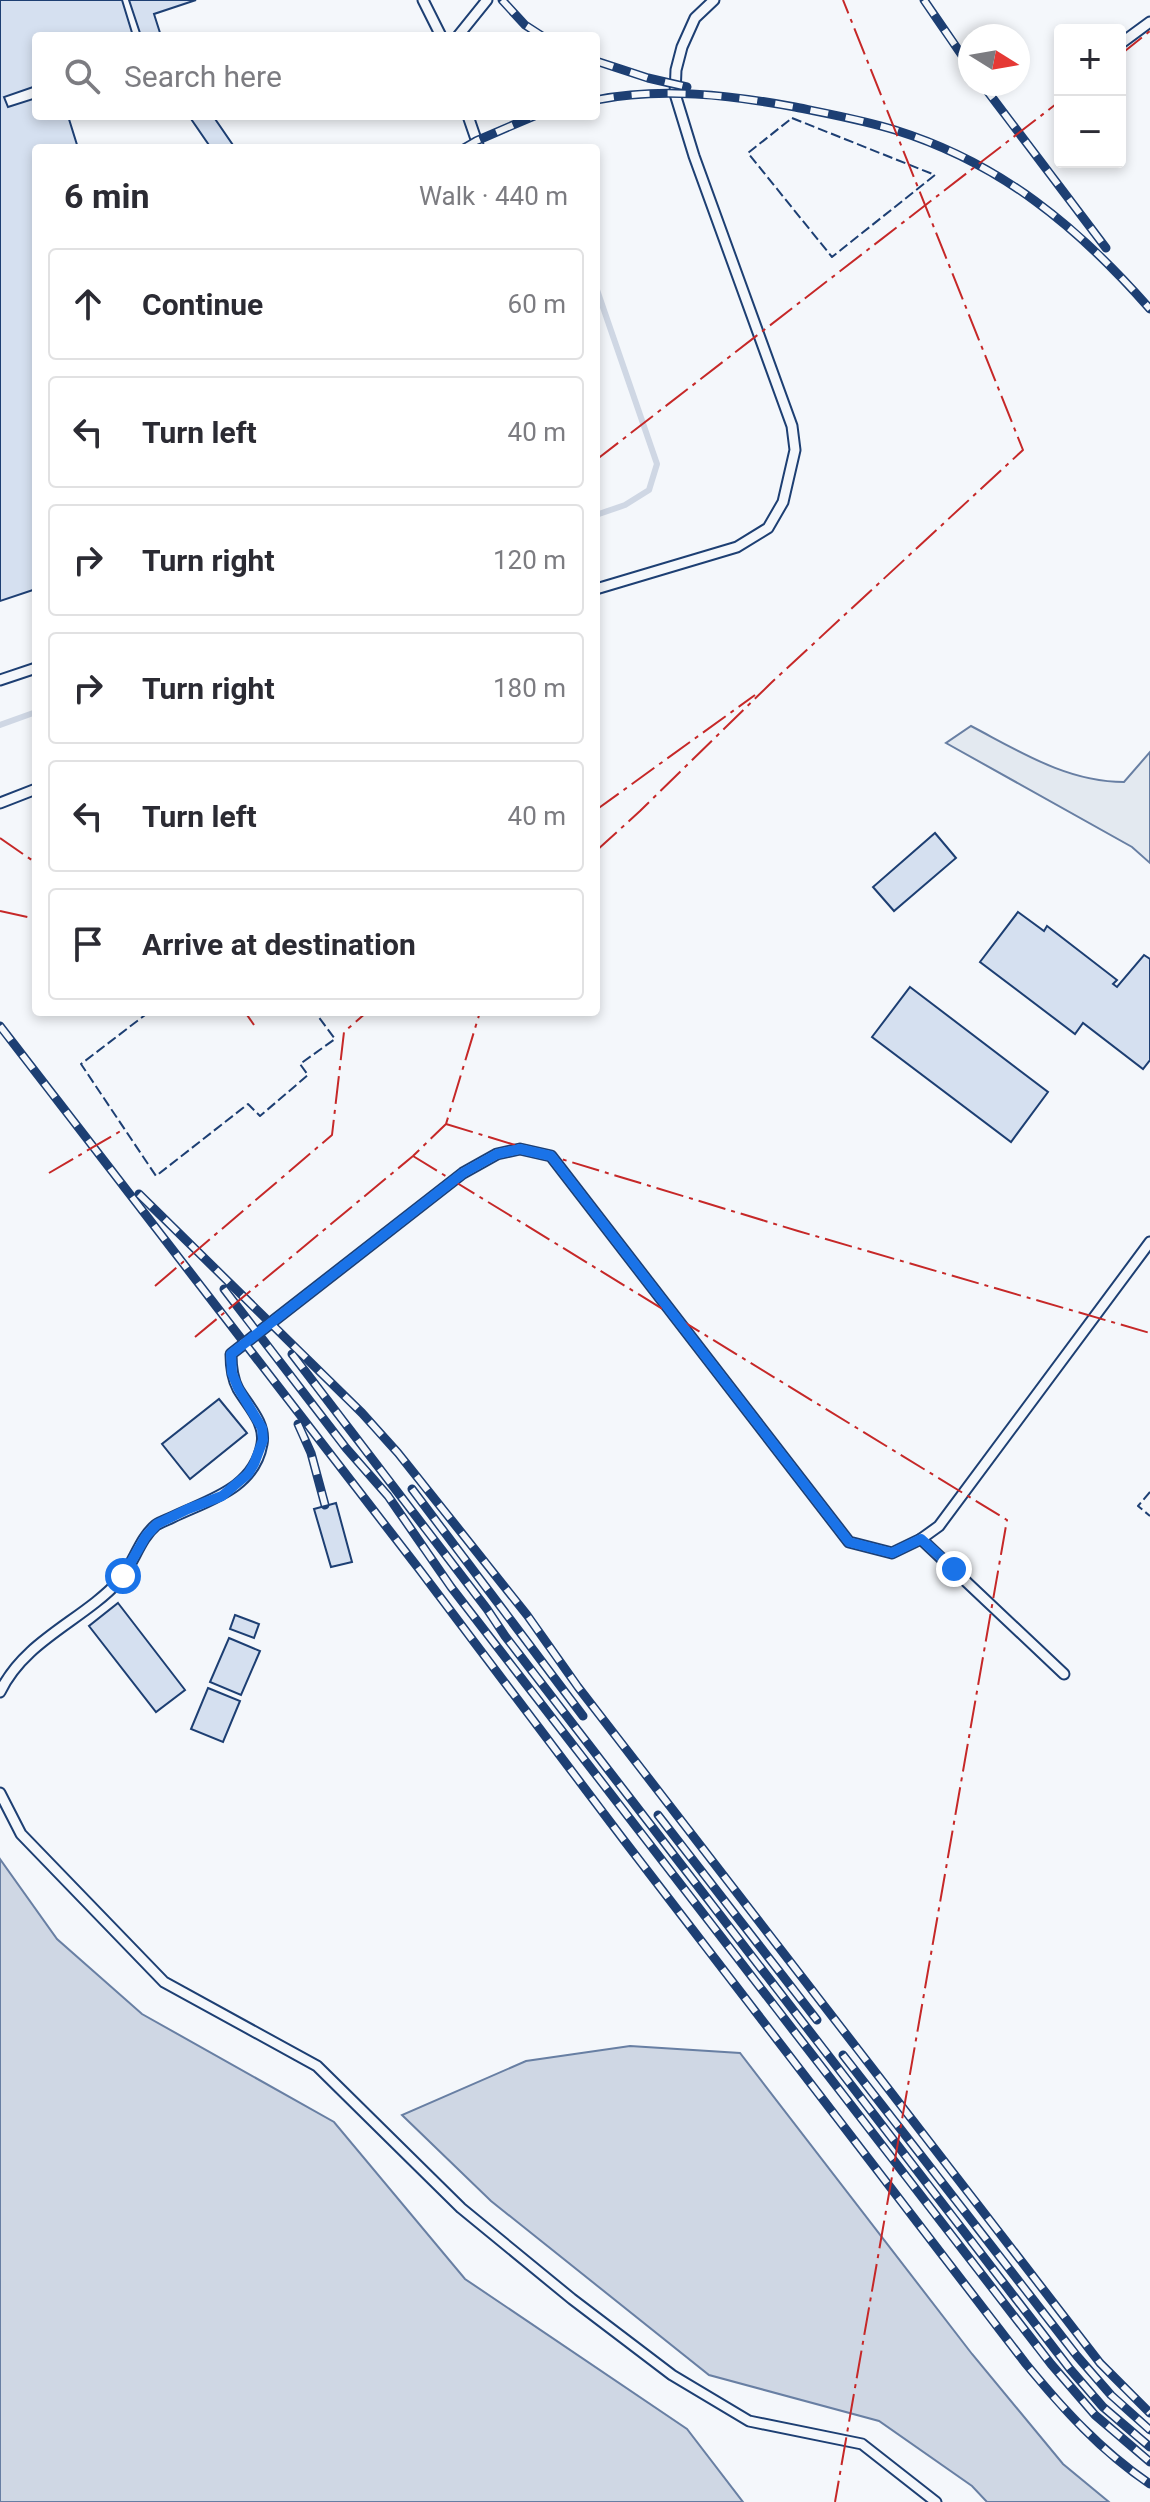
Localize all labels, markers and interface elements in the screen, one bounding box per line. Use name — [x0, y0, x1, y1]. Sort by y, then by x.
north arrow — [958, 24, 1030, 96]
map controls — [1054, 24, 1126, 168]
button: + — [1054, 24, 1126, 96]
search box — [32, 32, 600, 120]
icon: search — [60, 54, 104, 98]
text: Search here — [124, 59, 282, 94]
button: − — [1054, 96, 1126, 168]
text: 6 min — [64, 176, 149, 216]
text: Walk · 440 m — [419, 181, 568, 211]
icon: ahead — [66, 282, 110, 326]
text: Continue — [142, 287, 263, 322]
text: 60 m — [508, 289, 566, 319]
icon: left — [66, 410, 110, 454]
text: Turn left — [142, 415, 257, 450]
text: 40 m — [508, 417, 566, 447]
icon: right — [66, 538, 110, 582]
text: Turn right — [142, 543, 275, 578]
text: 120 m — [493, 545, 566, 575]
icon: right — [66, 666, 110, 710]
text: Turn right — [142, 671, 275, 706]
text: 180 m — [493, 673, 566, 703]
icon: left — [66, 794, 110, 838]
text: Turn left — [142, 799, 257, 834]
text: 40 m — [508, 801, 566, 831]
icon: arrive — [66, 922, 110, 966]
text: Arrive at destination — [142, 927, 416, 962]
route end — [936, 1551, 972, 1587]
route start — [105, 1558, 141, 1594]

